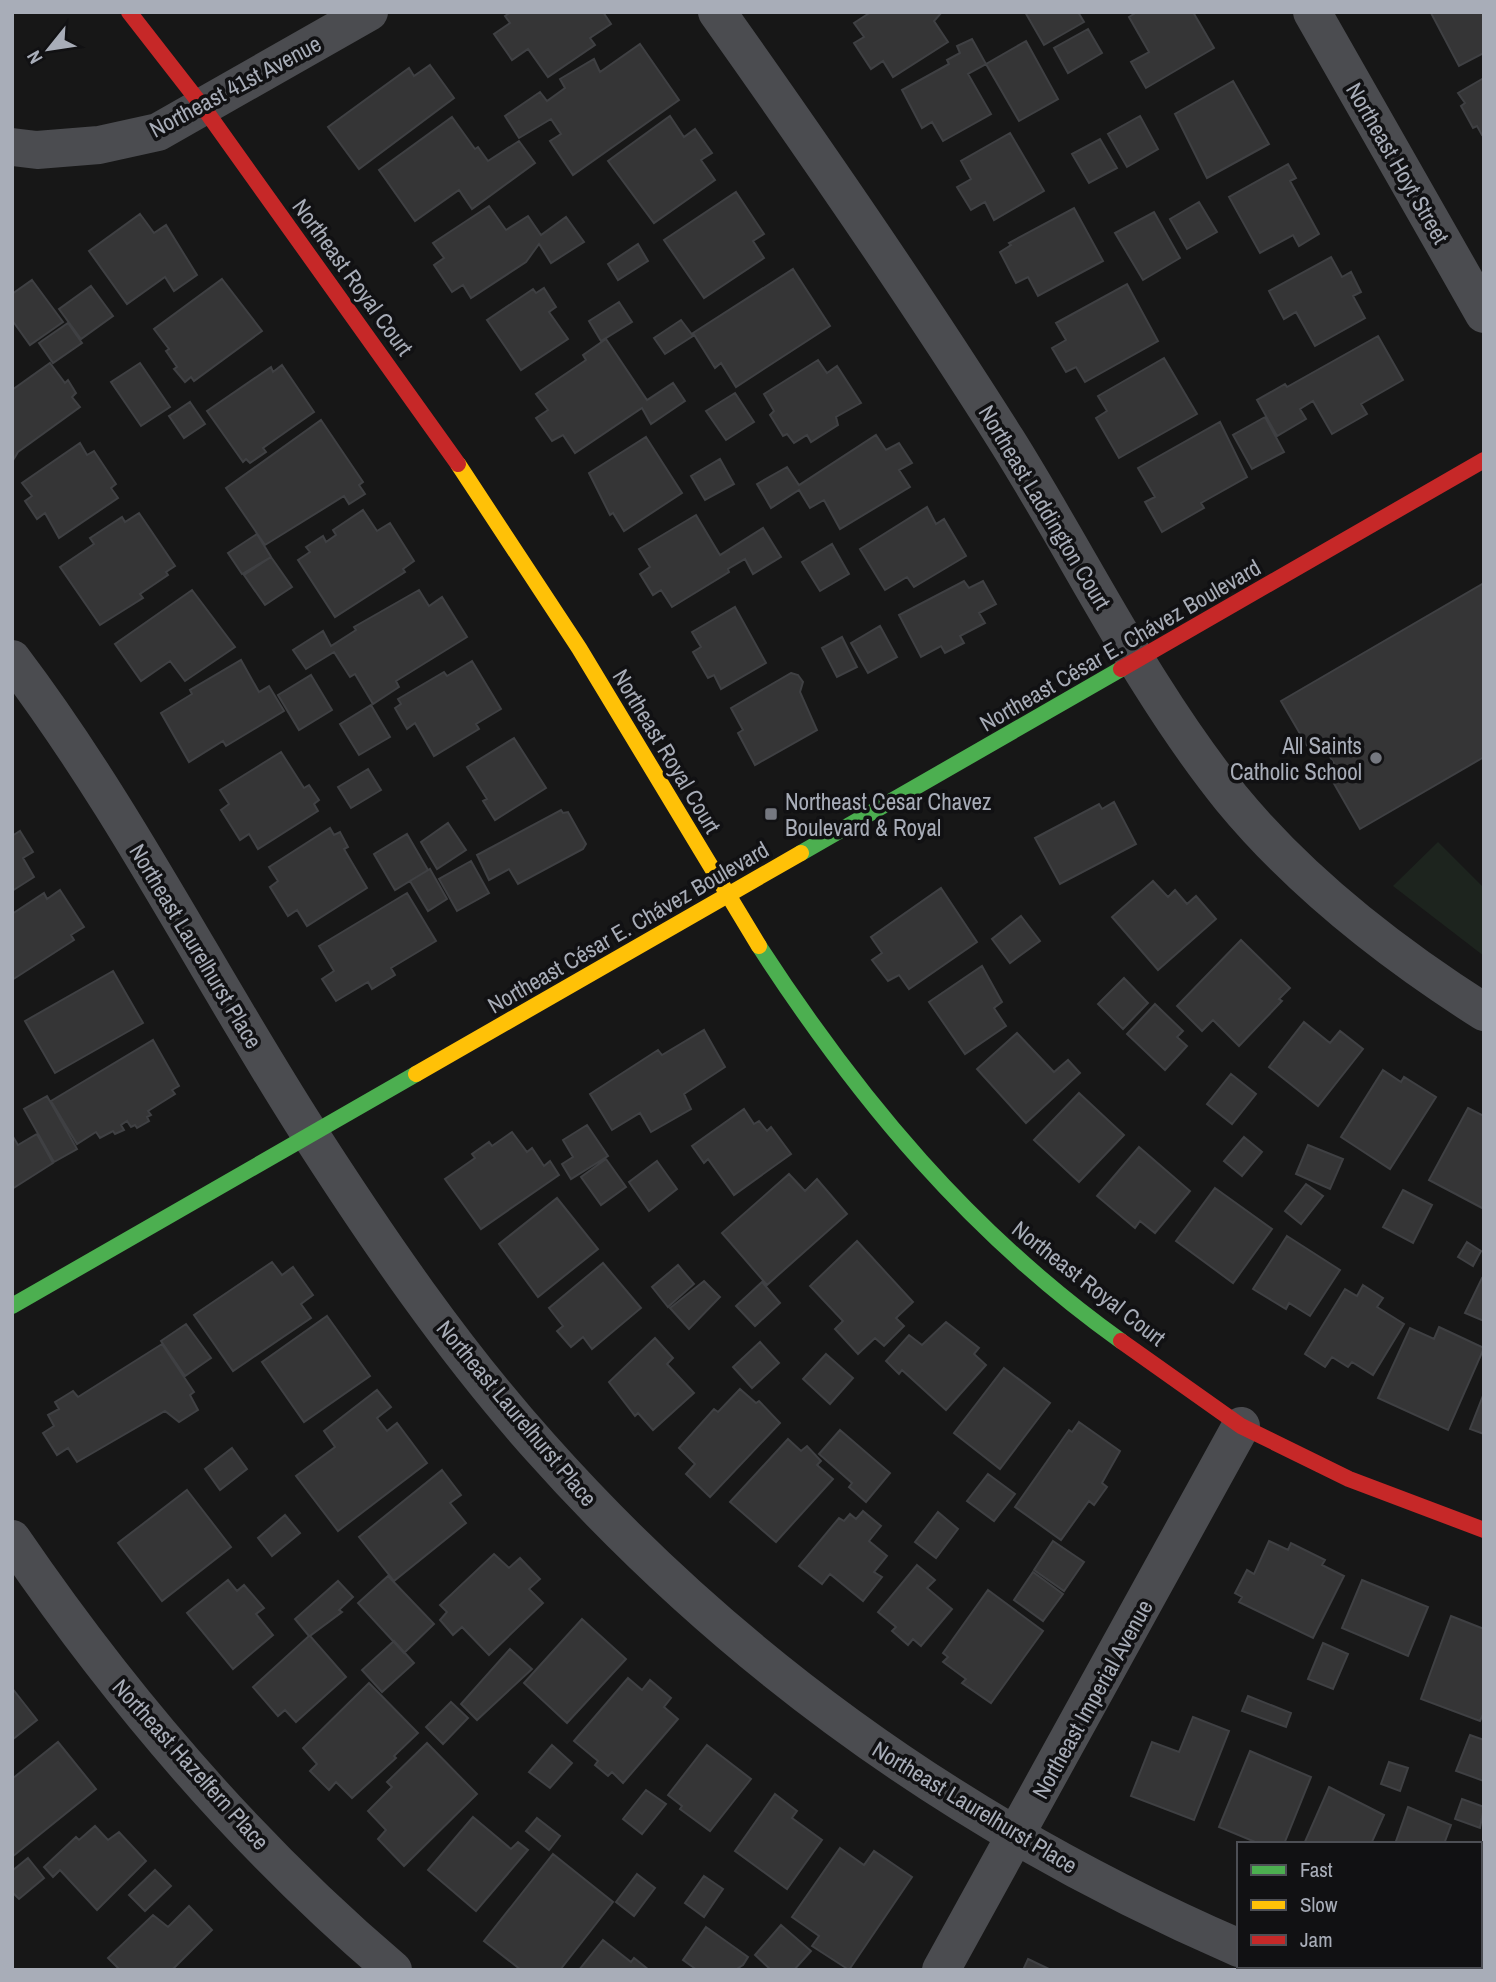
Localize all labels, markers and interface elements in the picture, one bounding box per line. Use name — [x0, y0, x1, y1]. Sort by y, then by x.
north arrow — [14, 14, 84, 84]
street label: Northeast 41st Avenue — [144, 28, 326, 144]
text: N — [20, 46, 48, 69]
street label: Northeast Hoyt Street — [1339, 77, 1457, 249]
street label: Northeast Royal Court — [286, 192, 420, 362]
street label: Northeast Laddington Court — [972, 399, 1118, 615]
street label: Northeast César E. Chávez Boulevard — [974, 552, 1266, 738]
street label: Northeast Royal Court — [606, 663, 728, 839]
place label: All Saints Catholic School — [1230, 730, 1362, 787]
marker: All Saints Catholic School — [1368, 750, 1384, 766]
place label: Northeast Cesar Chavez Boulevard & Royal — [785, 786, 992, 843]
marker: Northeast Cesar Chavez Boulevard & Royal — [763, 806, 779, 822]
street label: Northeast César E. Chávez Boulevard — [482, 834, 774, 1020]
street label: Northeast Laurelhurst Place — [123, 838, 269, 1054]
street label: Northeast Royal Court — [1006, 1213, 1172, 1353]
street label: Northeast Laurelhurst Place — [430, 1313, 604, 1513]
street label: Northeast Imperial Avenue — [1024, 1594, 1160, 1804]
street label: Northeast Hazelfern Place — [106, 1672, 276, 1856]
street label: Northeast Laurelhurst Place — [867, 1734, 1083, 1880]
legend — [1237, 1842, 1482, 1968]
text: Fast — [1300, 1855, 1333, 1884]
text: Slow — [1300, 1890, 1338, 1919]
text: Jam — [1300, 1925, 1333, 1954]

